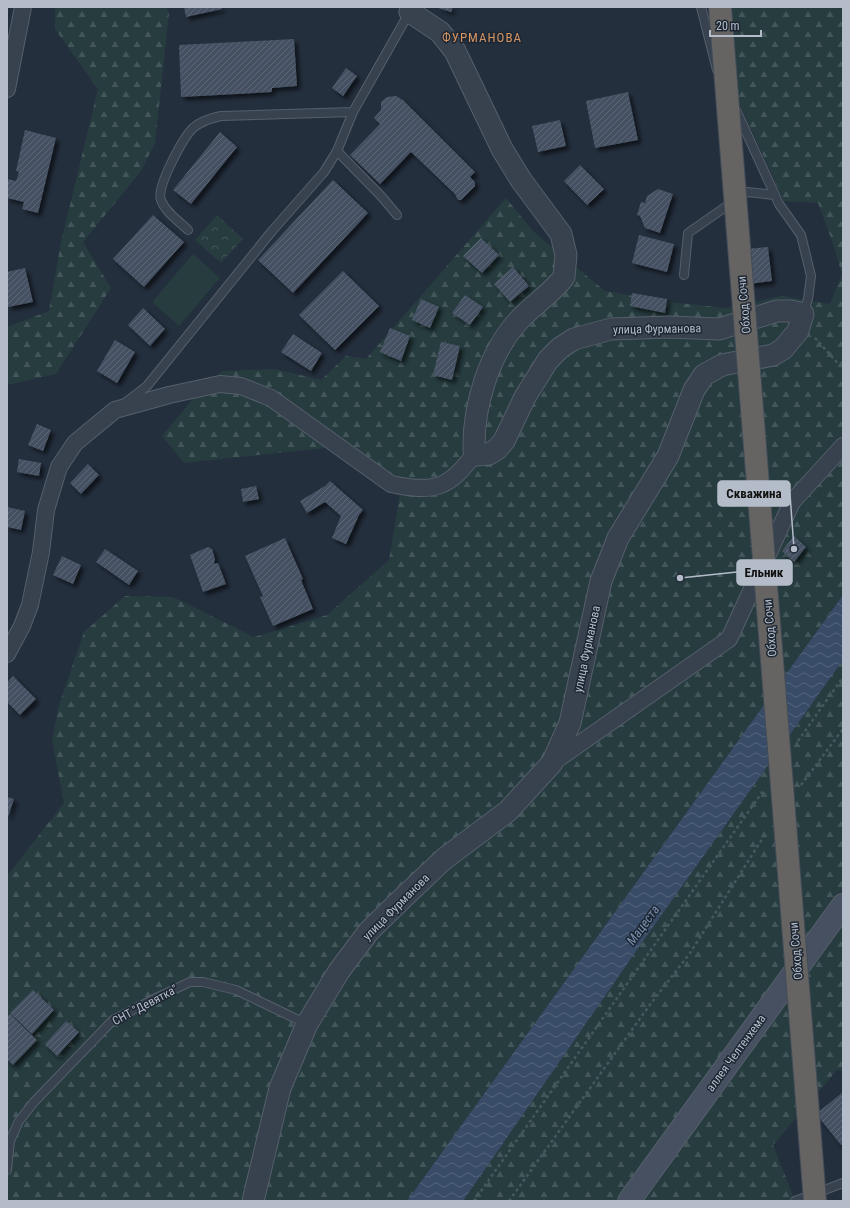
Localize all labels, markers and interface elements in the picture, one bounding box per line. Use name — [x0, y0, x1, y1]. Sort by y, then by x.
scale bar — [710, 12, 761, 38]
text: 20 m — [716, 19, 740, 33]
district label: ФУРМАНОВА — [442, 30, 522, 45]
street label: Обход Сочи — [735, 276, 753, 334]
street label: улица Фурманова — [613, 321, 701, 337]
callout: Скважина — [718, 481, 790, 506]
text: Скважина — [726, 486, 782, 501]
callout: Ельник — [737, 560, 792, 585]
text: Ельник — [745, 565, 784, 580]
street label: Обход Сочи — [761, 599, 779, 657]
street label: улица Фурманова — [571, 604, 603, 694]
street label: улица Фурманова — [360, 871, 432, 943]
water label: Мацеста — [624, 902, 662, 948]
street label: Обход Сочи — [787, 922, 805, 980]
street label: СНТ "Девятка" — [110, 982, 180, 1028]
street label: аллея Челтенхема — [703, 1012, 769, 1094]

